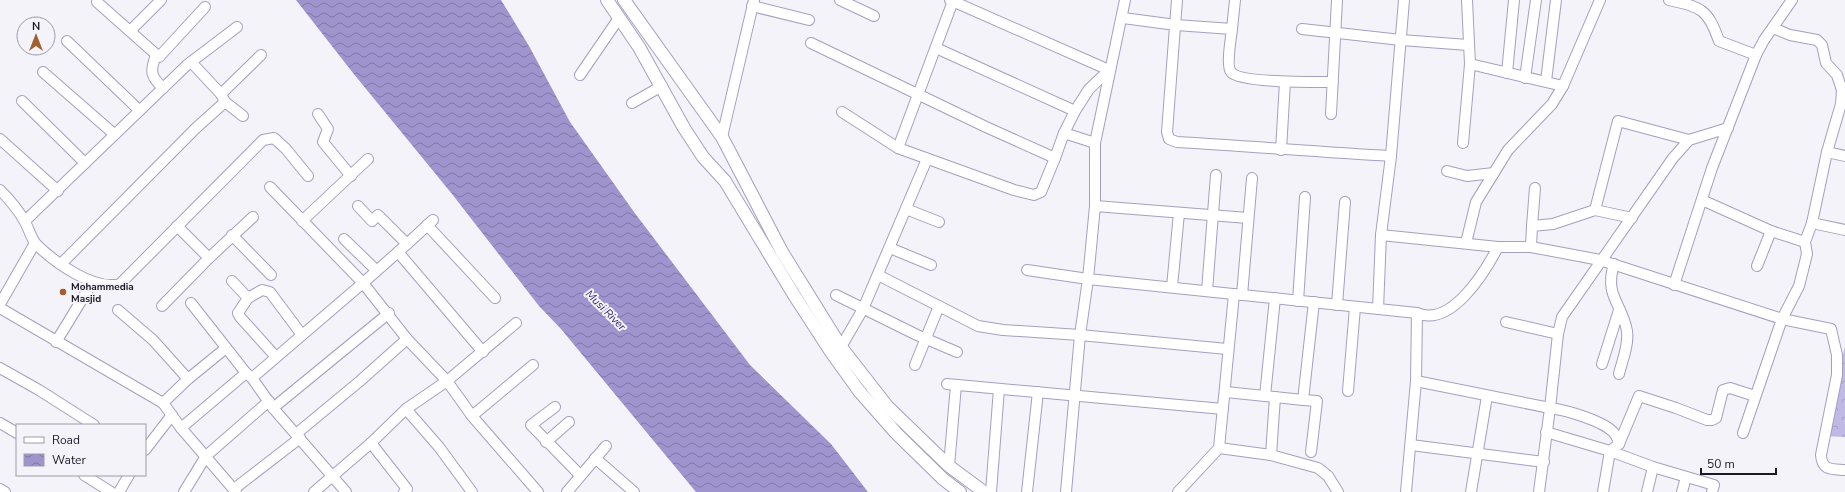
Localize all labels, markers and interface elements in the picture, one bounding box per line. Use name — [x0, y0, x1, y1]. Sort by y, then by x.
north arrow — [16, 16, 56, 56]
text: N — [32, 19, 40, 34]
place label: Mohammedia Masjid — [71, 280, 134, 306]
marker: Mohammedia Masjid — [58, 287, 68, 297]
water label: Musi River — [582, 287, 630, 335]
legend — [16, 424, 146, 476]
text: Road — [52, 432, 80, 448]
scale bar — [1701, 450, 1776, 476]
text: Water — [52, 452, 86, 468]
text: 50 m — [1707, 456, 1735, 472]

